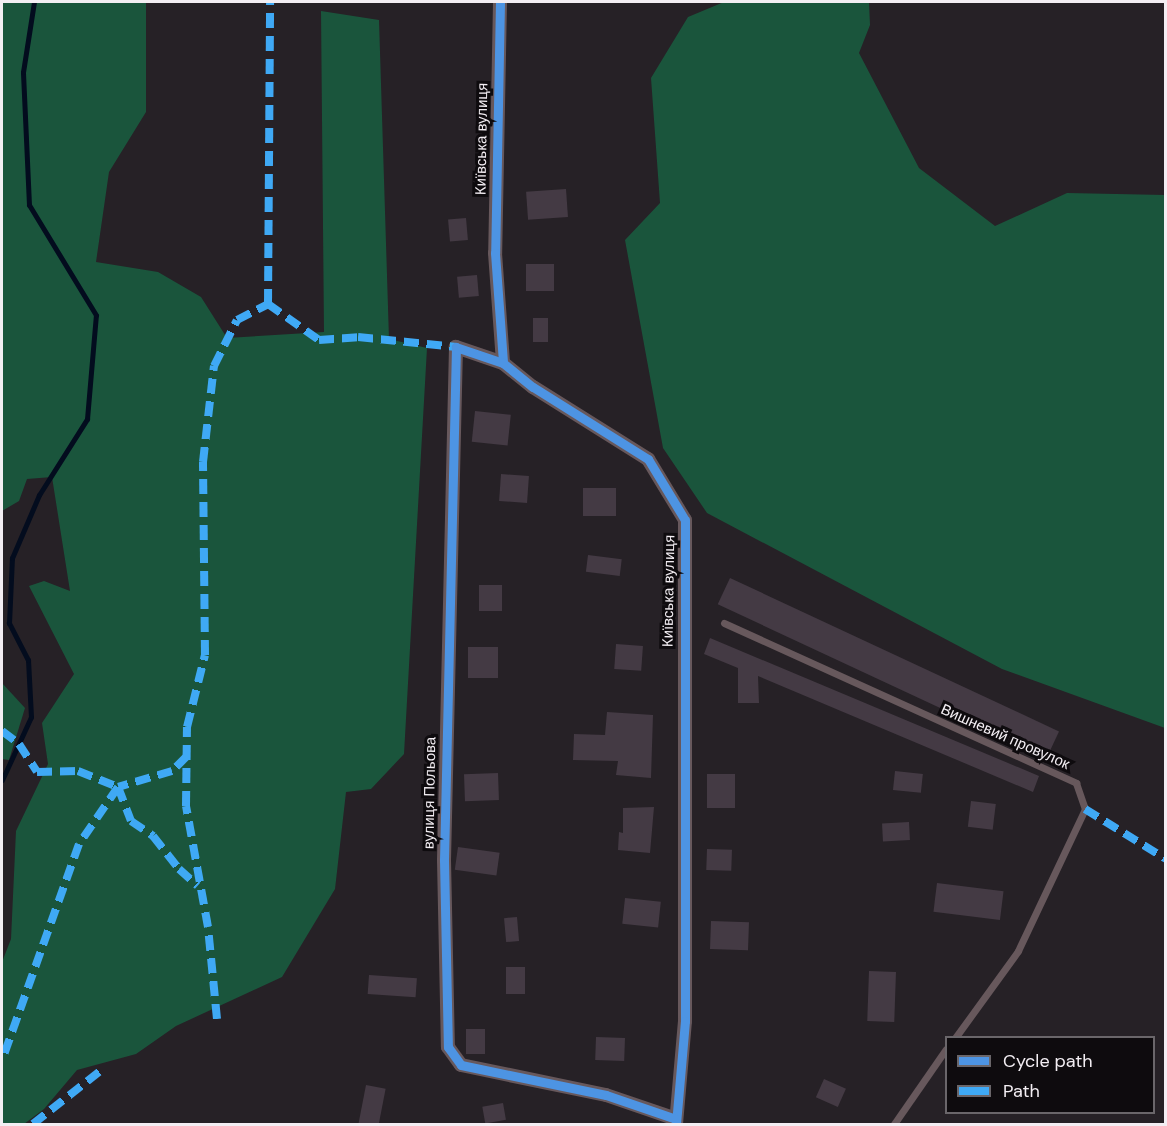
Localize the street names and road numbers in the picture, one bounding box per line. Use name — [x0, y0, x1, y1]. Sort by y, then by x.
street label: Київська вулиця — [472, 83, 492, 195]
street label: Київська вулиця — [659, 535, 679, 647]
street label: Вишневий провулок — [938, 700, 1072, 774]
street label: вулиця Польова — [420, 737, 440, 849]

